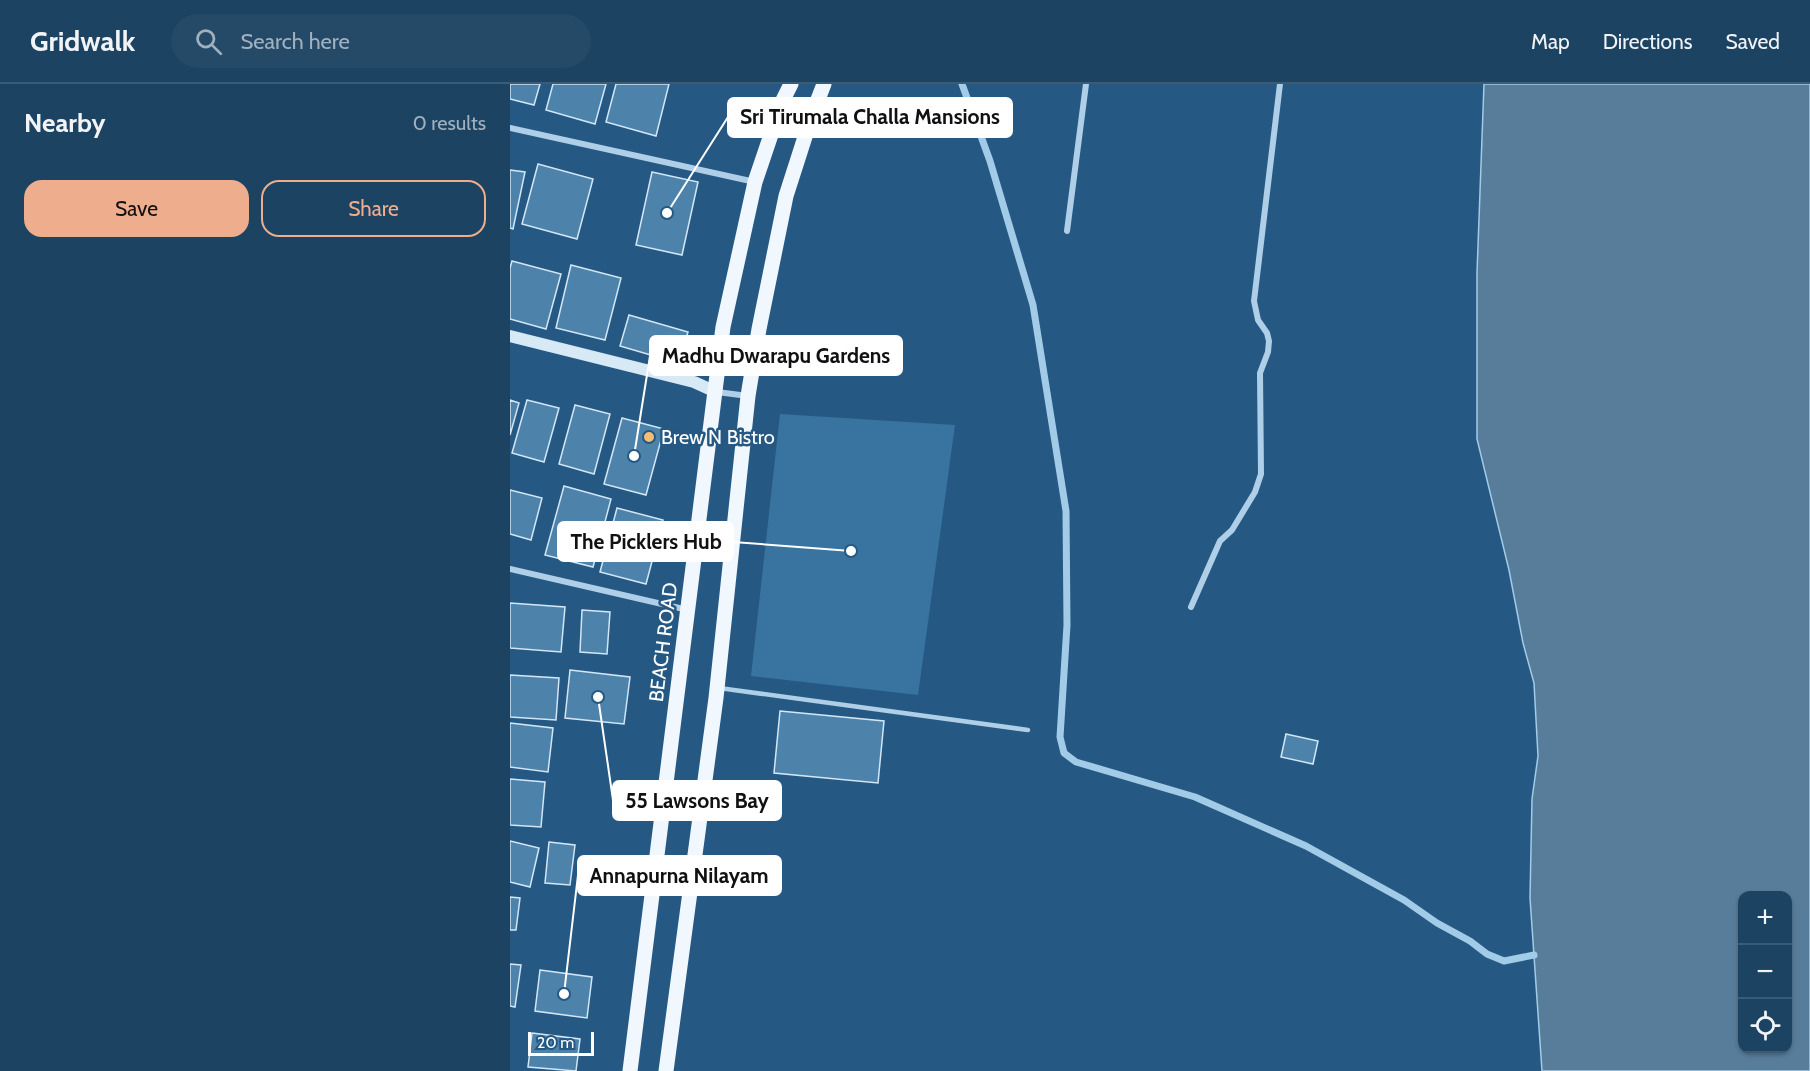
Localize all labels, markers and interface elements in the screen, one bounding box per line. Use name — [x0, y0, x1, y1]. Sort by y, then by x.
search box — [171, 14, 591, 68]
text: Gridwalk — [30, 24, 135, 58]
icon: search — [192, 25, 225, 58]
text: Search here — [240, 28, 350, 55]
text: Map — [1531, 29, 1570, 54]
text: Directions — [1603, 29, 1692, 54]
text: Saved — [1725, 29, 1780, 54]
callout: Sri Tirumala Challa Mansions — [728, 98, 1012, 137]
text: Sri Tirumala Challa Mansions — [740, 104, 1000, 129]
text: Nearby — [24, 107, 105, 139]
text: 0 results — [413, 111, 486, 135]
button: Save — [24, 180, 249, 237]
button: Share — [261, 180, 486, 237]
callout: Madhu Dwarapu Gardens — [650, 336, 902, 375]
text: Madhu Dwarapu Gardens — [662, 343, 890, 368]
place label: Brew N Bistro — [661, 425, 775, 449]
marker: Brew N Bistro — [642, 430, 656, 444]
callout: The Picklers Hub — [558, 522, 733, 561]
text: The Picklers Hub — [570, 529, 722, 554]
street label: BEACH ROAD — [644, 581, 682, 703]
callout: 55 Lawsons Bay — [613, 781, 781, 820]
text: 55 Lawsons Bay — [625, 788, 770, 813]
callout: Annapurna Nilayam — [578, 856, 781, 895]
text: Annapurna Nilayam — [589, 863, 769, 888]
map controls — [1738, 891, 1792, 1053]
button: + — [1738, 891, 1792, 945]
button: − — [1738, 945, 1792, 999]
button: locate — [1738, 999, 1792, 1053]
scale bar — [528, 1029, 594, 1056]
text: 20 m — [537, 1033, 574, 1052]

